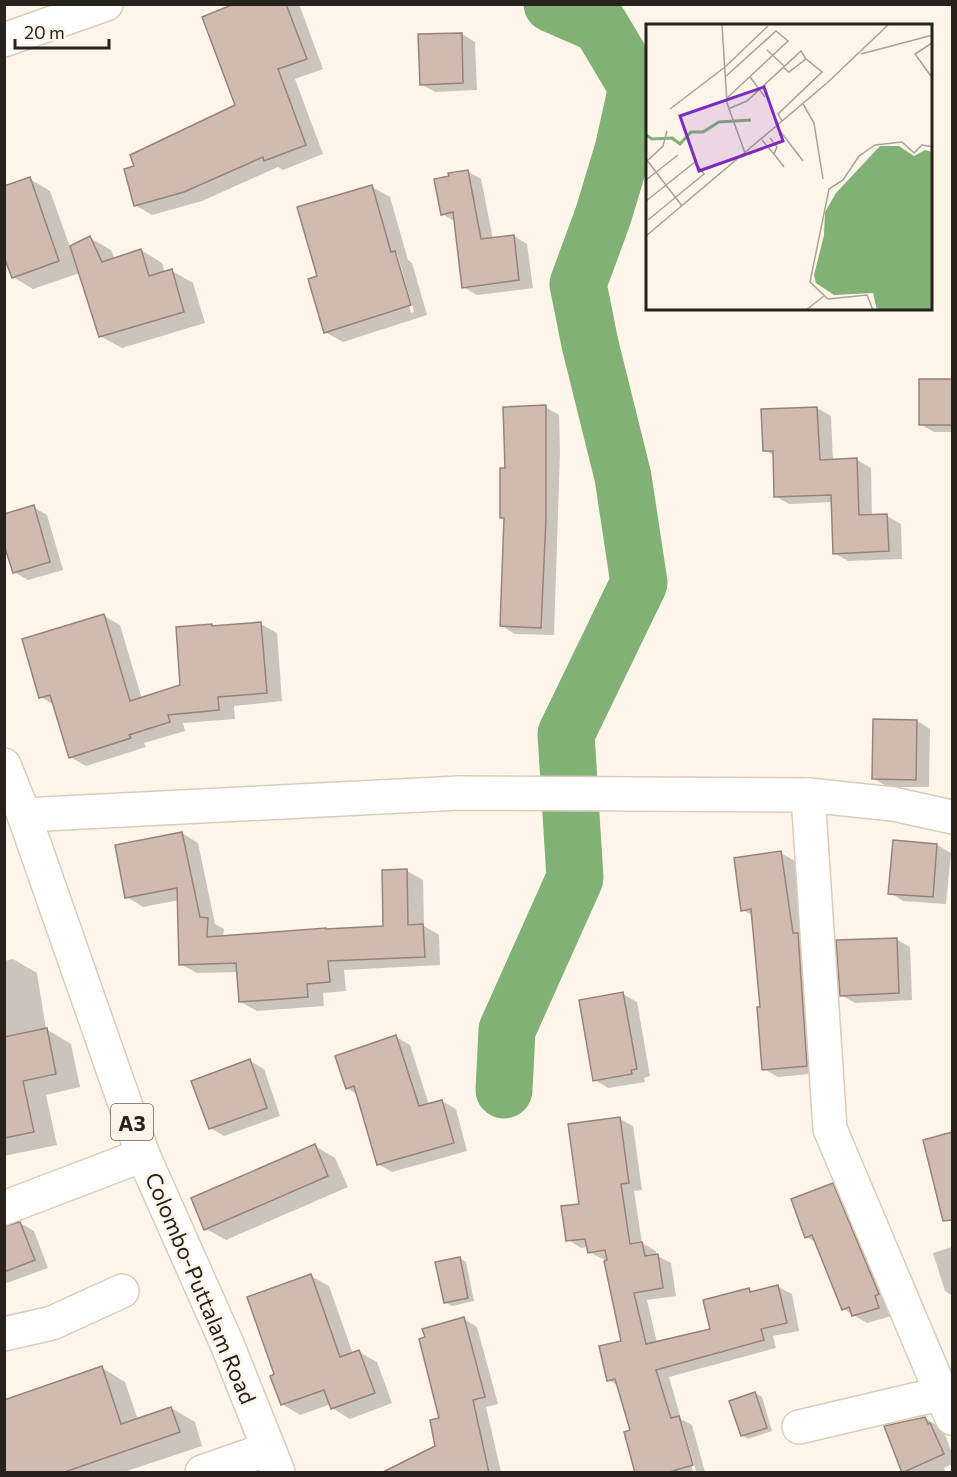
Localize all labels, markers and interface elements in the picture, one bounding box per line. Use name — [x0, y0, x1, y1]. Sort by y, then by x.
scale bar — [15, 12, 110, 50]
text: 20 m — [24, 21, 65, 43]
inset map — [646, 24, 933, 310]
road number: A3 — [111, 1104, 153, 1140]
street label: Colombo-Puttalam Road — [140, 1168, 262, 1408]

